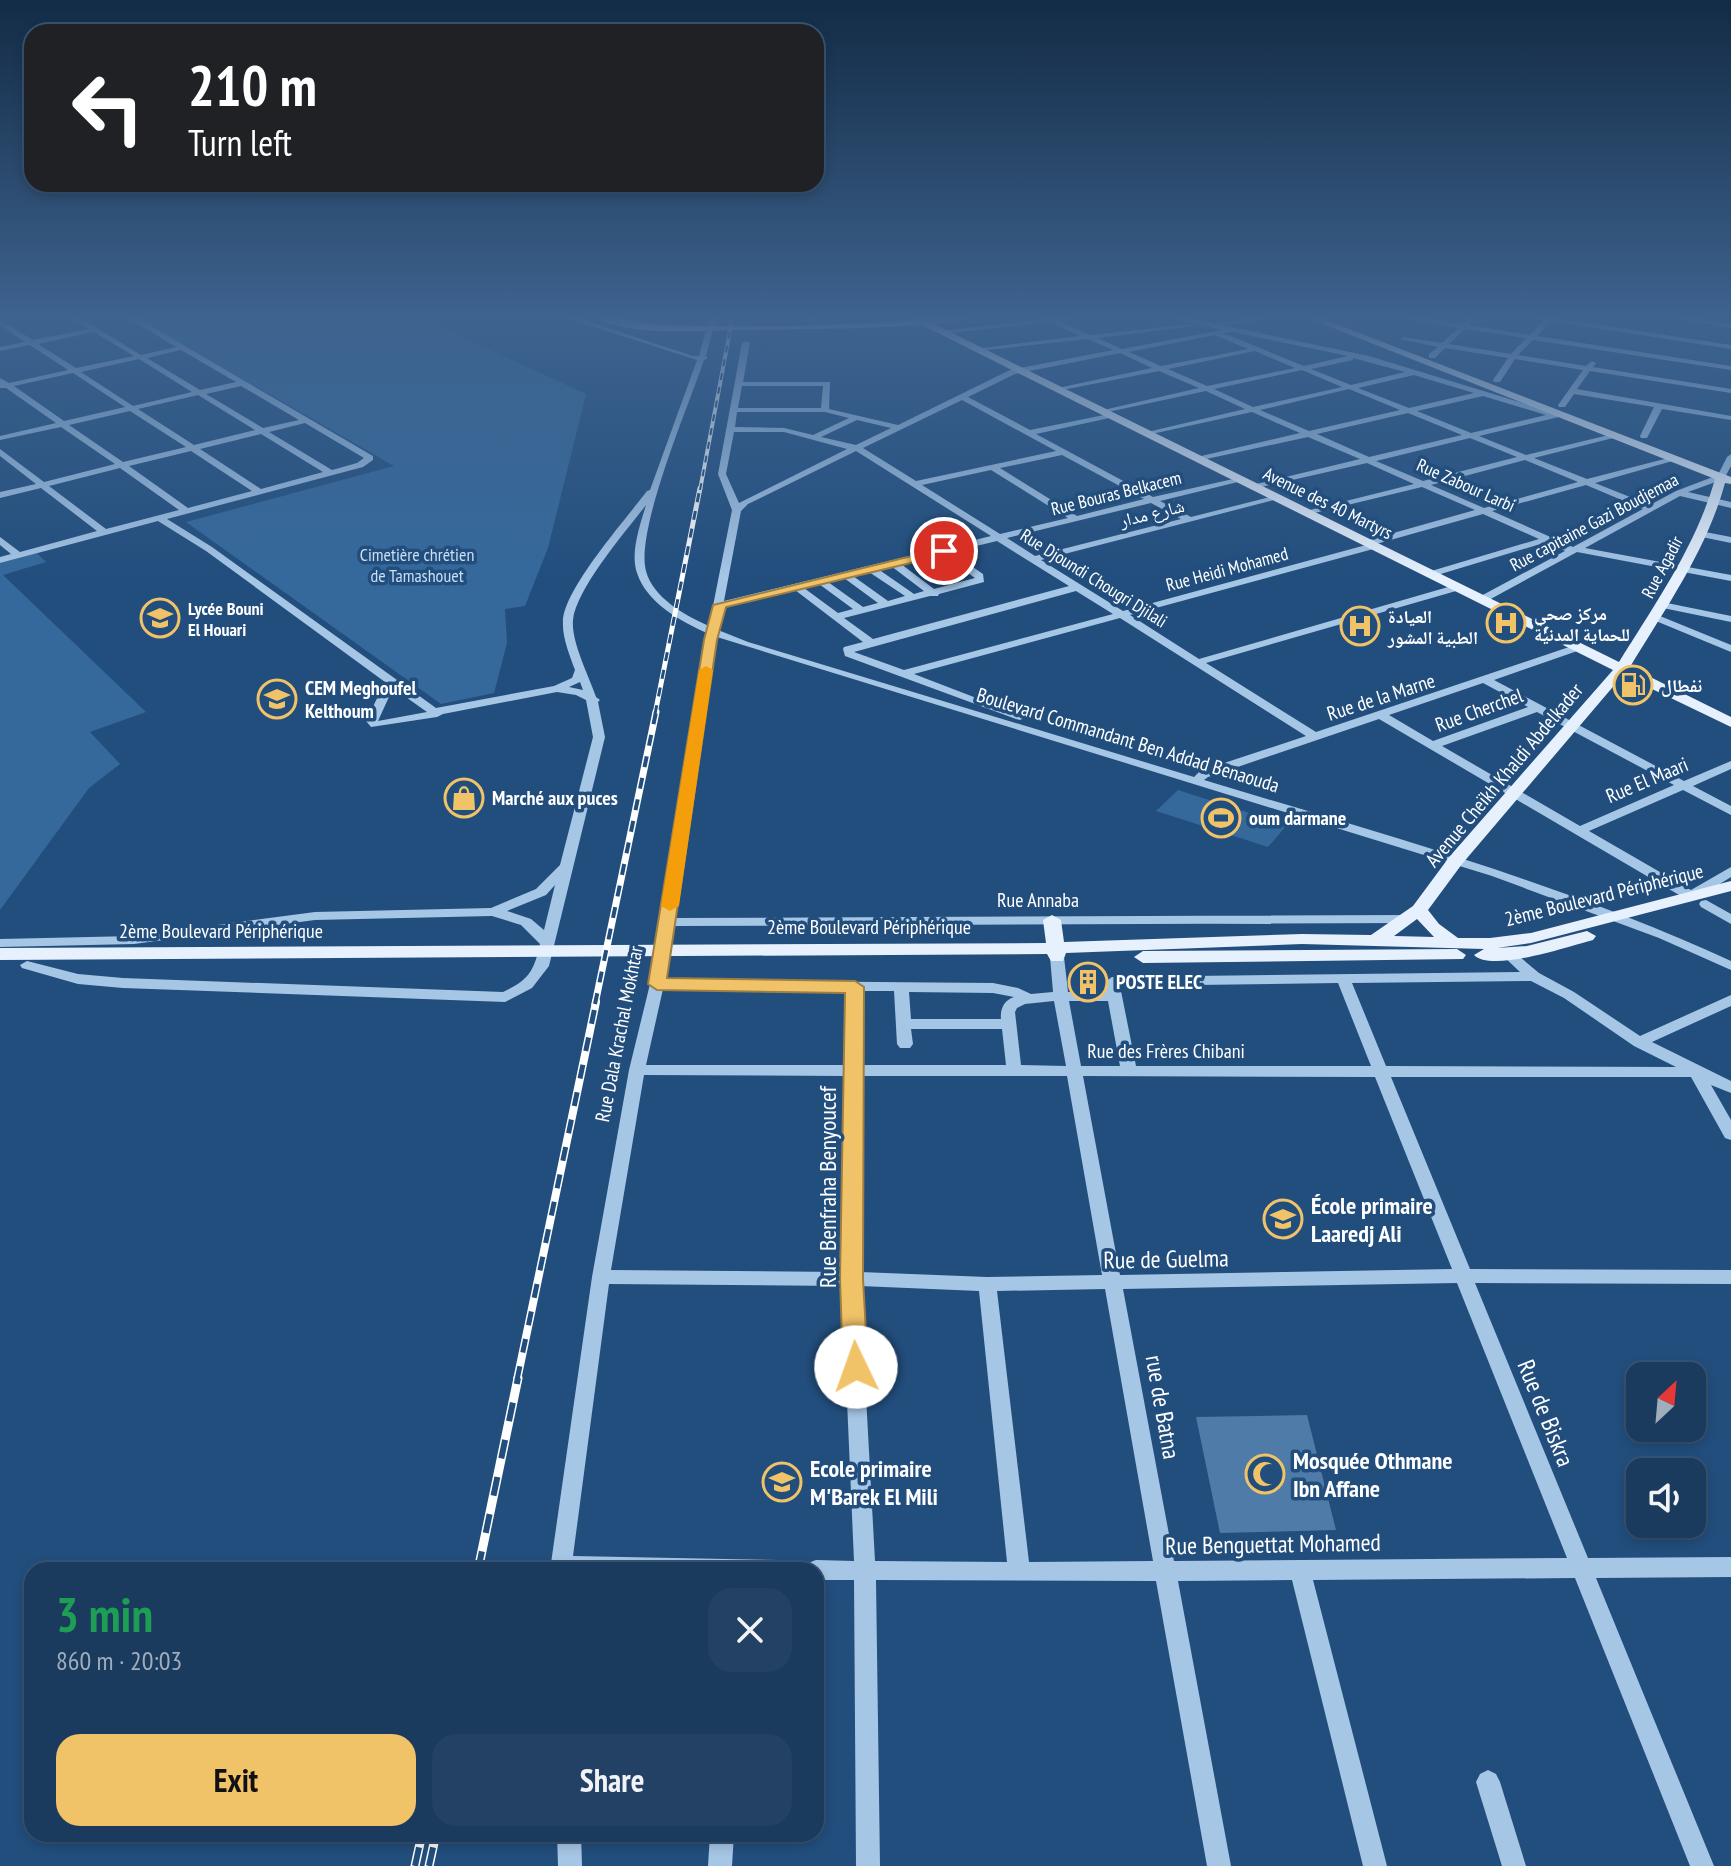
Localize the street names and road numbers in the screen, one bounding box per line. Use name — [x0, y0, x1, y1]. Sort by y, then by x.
street label: Rue Zabour Larbi — [1413, 453, 1519, 517]
street label: Avenue des 40 Martyrs — [1260, 462, 1396, 544]
street label: Rue Bouras Belkacem — [1049, 466, 1183, 520]
street label: Rue capitaine Gazi Boudjemaa — [1506, 468, 1682, 576]
street label: شارع مدار — [1116, 494, 1187, 532]
street label: Rue Djoundi Chougri Djilali — [1016, 523, 1172, 633]
street label: Rue Agadir — [1636, 532, 1688, 602]
street label: Rue Heidi Mohamed — [1163, 542, 1291, 596]
street label: Rue de la Marne — [1324, 667, 1438, 727]
street label: Avenue Cheïkh Khaldi Abdelkader — [1419, 677, 1589, 872]
street label: Boulevard Commandant Ben Addad Benaouda — [974, 682, 1282, 798]
street label: Rue Cherchel — [1432, 682, 1527, 738]
street label: Rue El Maari — [1602, 751, 1692, 809]
street label: 2ème Boulevard Périphérique — [1502, 858, 1706, 932]
street label: Rue Annaba — [997, 887, 1079, 913]
street label: 2ème Boulevard Périphérique — [767, 914, 971, 940]
street label: 2ème Boulevard Périphérique — [119, 918, 323, 944]
street label: Rue Dala Krachal Mokhtar — [589, 943, 649, 1124]
street label: Rue des Frères Chibani — [1087, 1038, 1245, 1064]
street label: Rue Benfraha Benyoucef — [812, 1085, 843, 1288]
street label: Rue de Guelma — [1103, 1242, 1229, 1276]
street label: rue de Batna — [1139, 1353, 1187, 1461]
street label: Rue de Biskra — [1511, 1355, 1581, 1471]
street label: Rue Benguettat Mohamed — [1165, 1527, 1381, 1561]

